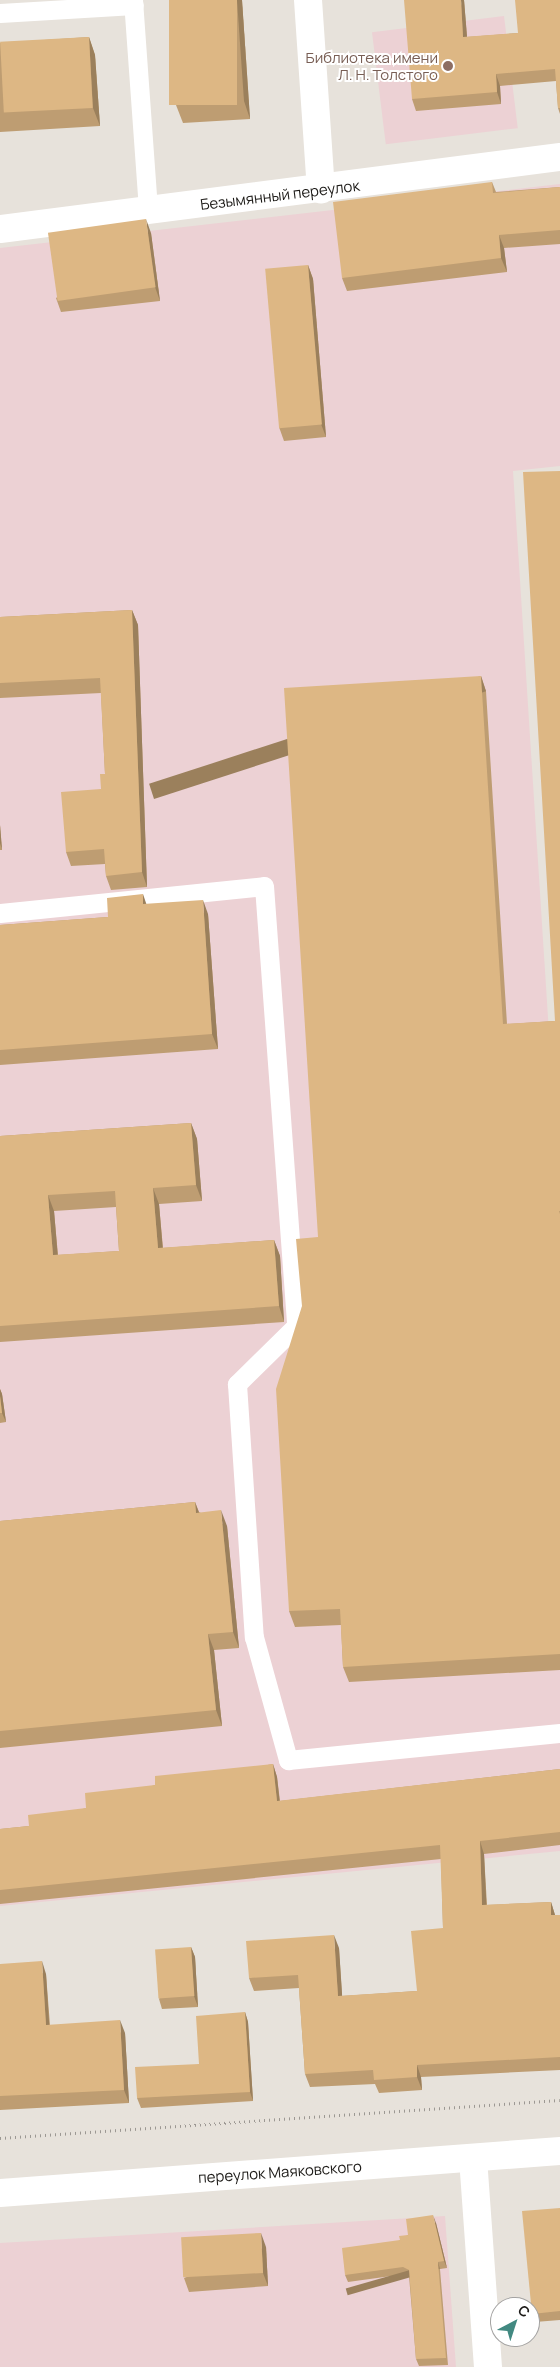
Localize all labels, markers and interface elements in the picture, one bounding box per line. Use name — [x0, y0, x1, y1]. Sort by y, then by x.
place label: Библиотека имени Л. Н. Толстого — [306, 48, 438, 83]
marker: Библиотека имени Л. Н. Толстого — [442, 60, 454, 72]
street label: Безымянный переулок — [199, 176, 361, 214]
street label: переулок Маяковского — [198, 2157, 362, 2187]
north arrow — [490, 2297, 540, 2347]
text: С — [514, 2300, 534, 2321]

